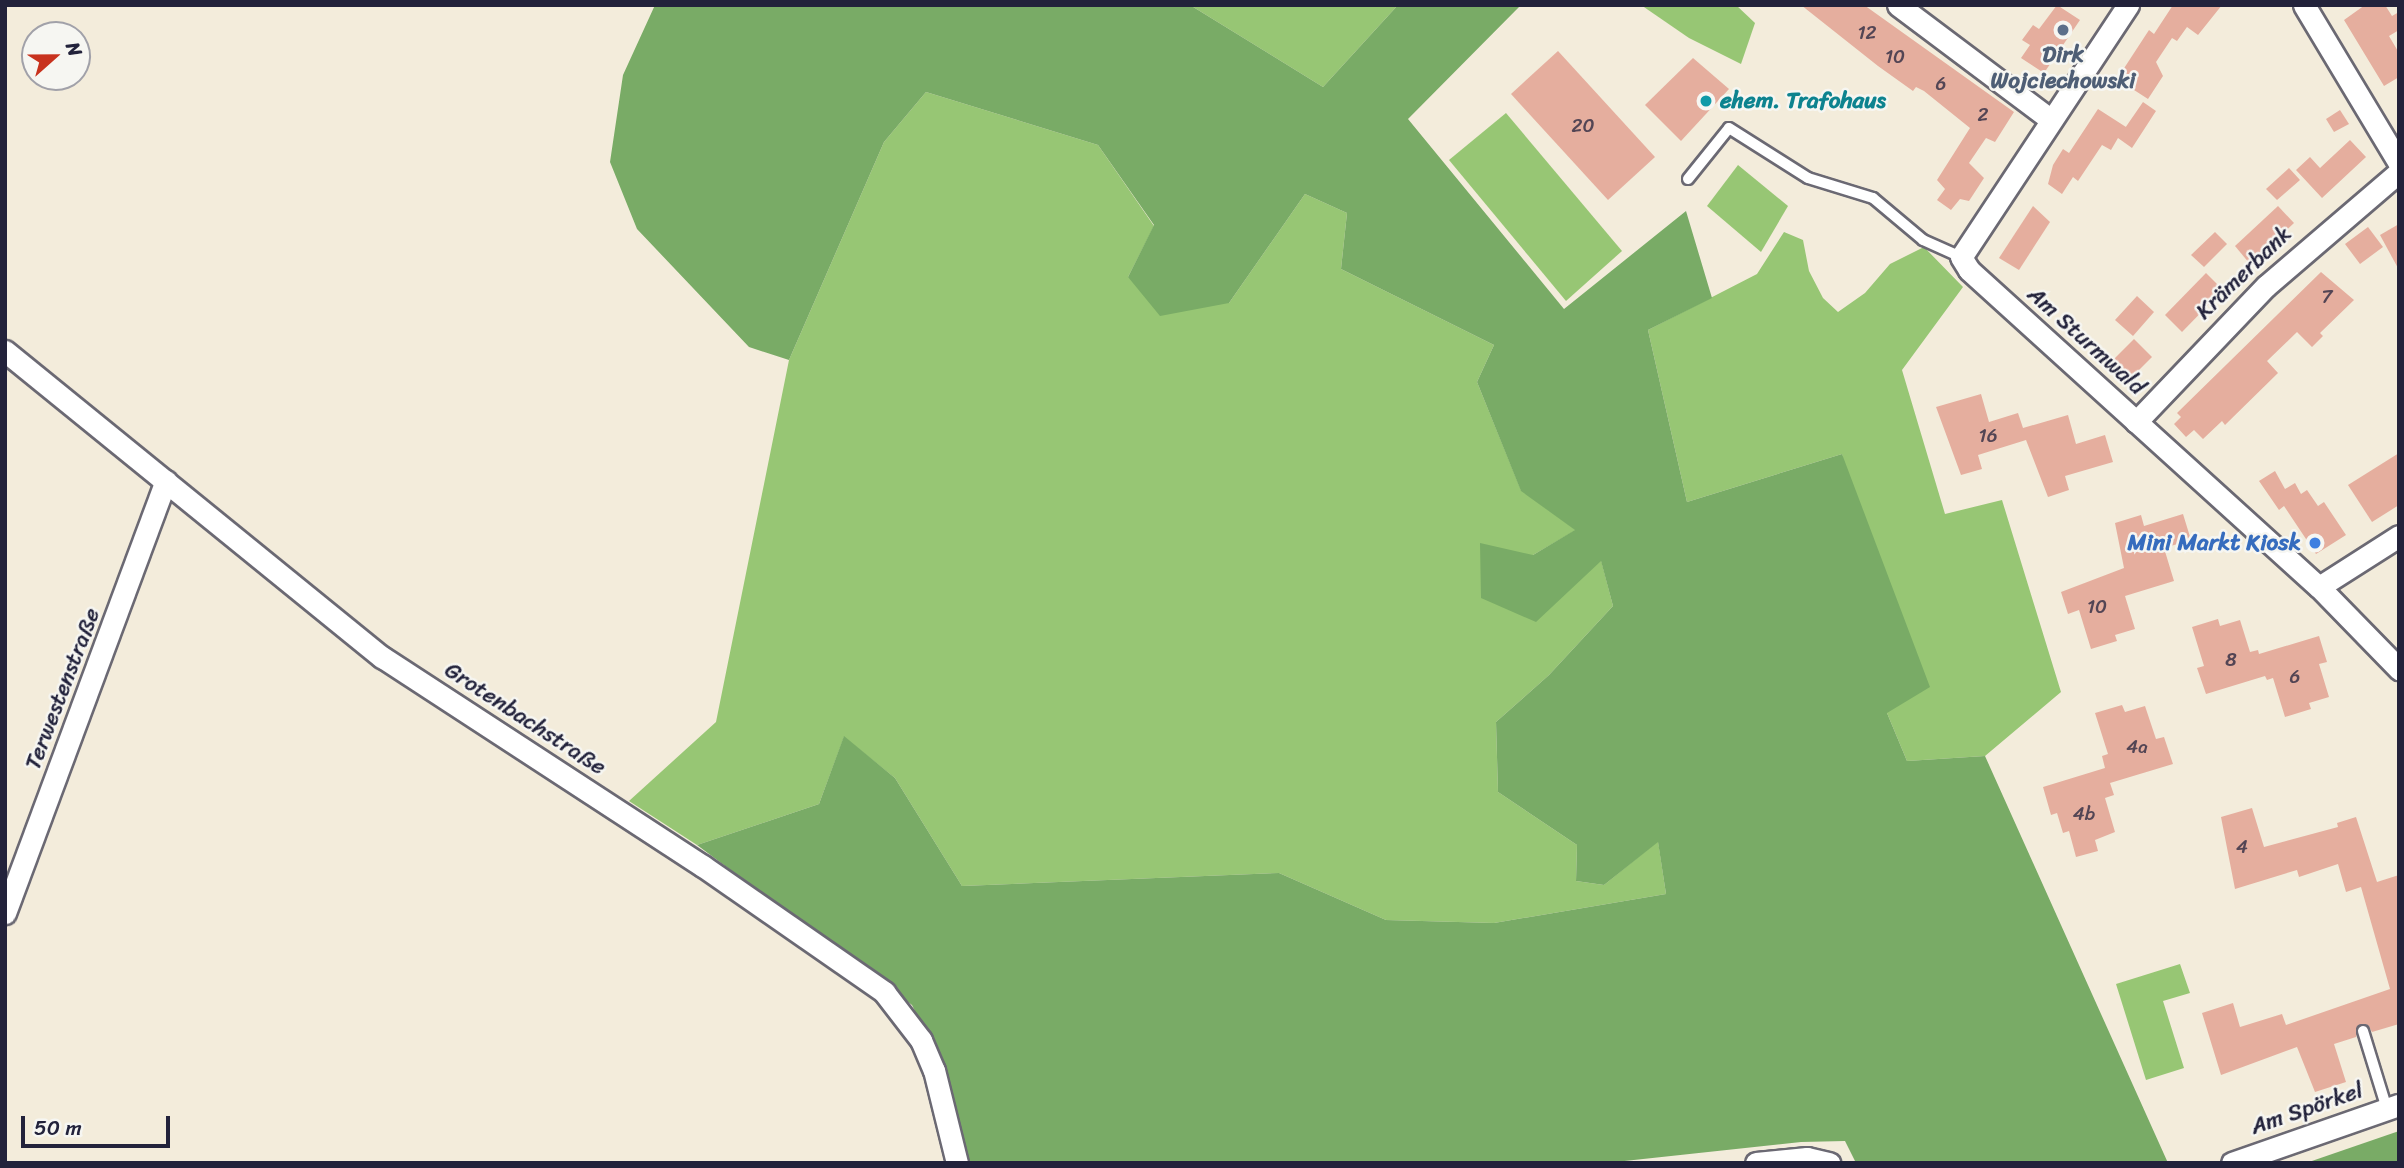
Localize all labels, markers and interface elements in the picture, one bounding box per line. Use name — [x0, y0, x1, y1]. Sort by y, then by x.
north arrow — [21, 21, 91, 91]
house number: 12 — [1857, 22, 1877, 44]
marker: Dirk Wojciechowski — [2055, 22, 2071, 38]
text: N — [56, 37, 92, 61]
place label: Dirk Wojciechowski — [1991, 41, 2135, 95]
house number: 10 — [1885, 46, 1905, 68]
house number: 6 — [1936, 73, 1946, 95]
place label: ehem. Trafohaus — [1720, 87, 1886, 115]
marker: ehem. Trafohaus — [1698, 93, 1714, 109]
house number: 2 — [1978, 104, 1988, 126]
house number: 20 — [1572, 115, 1594, 137]
street label: Krämerbank — [2190, 220, 2298, 326]
street label: Am Sturmwald — [2021, 281, 2151, 401]
house number: 7 — [2322, 286, 2332, 308]
house number: 16 — [1979, 425, 1997, 447]
place label: Mini Markt Kiosk — [2129, 529, 2301, 557]
marker: Mini Markt Kiosk — [2307, 535, 2323, 551]
house number: 10 — [2087, 596, 2107, 618]
street label: Terwestenstraße — [20, 604, 106, 774]
house number: 8 — [2225, 649, 2237, 671]
street label: Grotenbachstraße — [439, 657, 611, 781]
house number: 6 — [2290, 666, 2300, 688]
house number: 4a — [2126, 736, 2148, 758]
house number: 4b — [2073, 803, 2095, 825]
house number: 4 — [2236, 836, 2248, 858]
street label: Am Spörkel — [2247, 1077, 2367, 1141]
scale bar — [24, 1102, 173, 1146]
text: 50 m — [34, 1109, 82, 1147]

